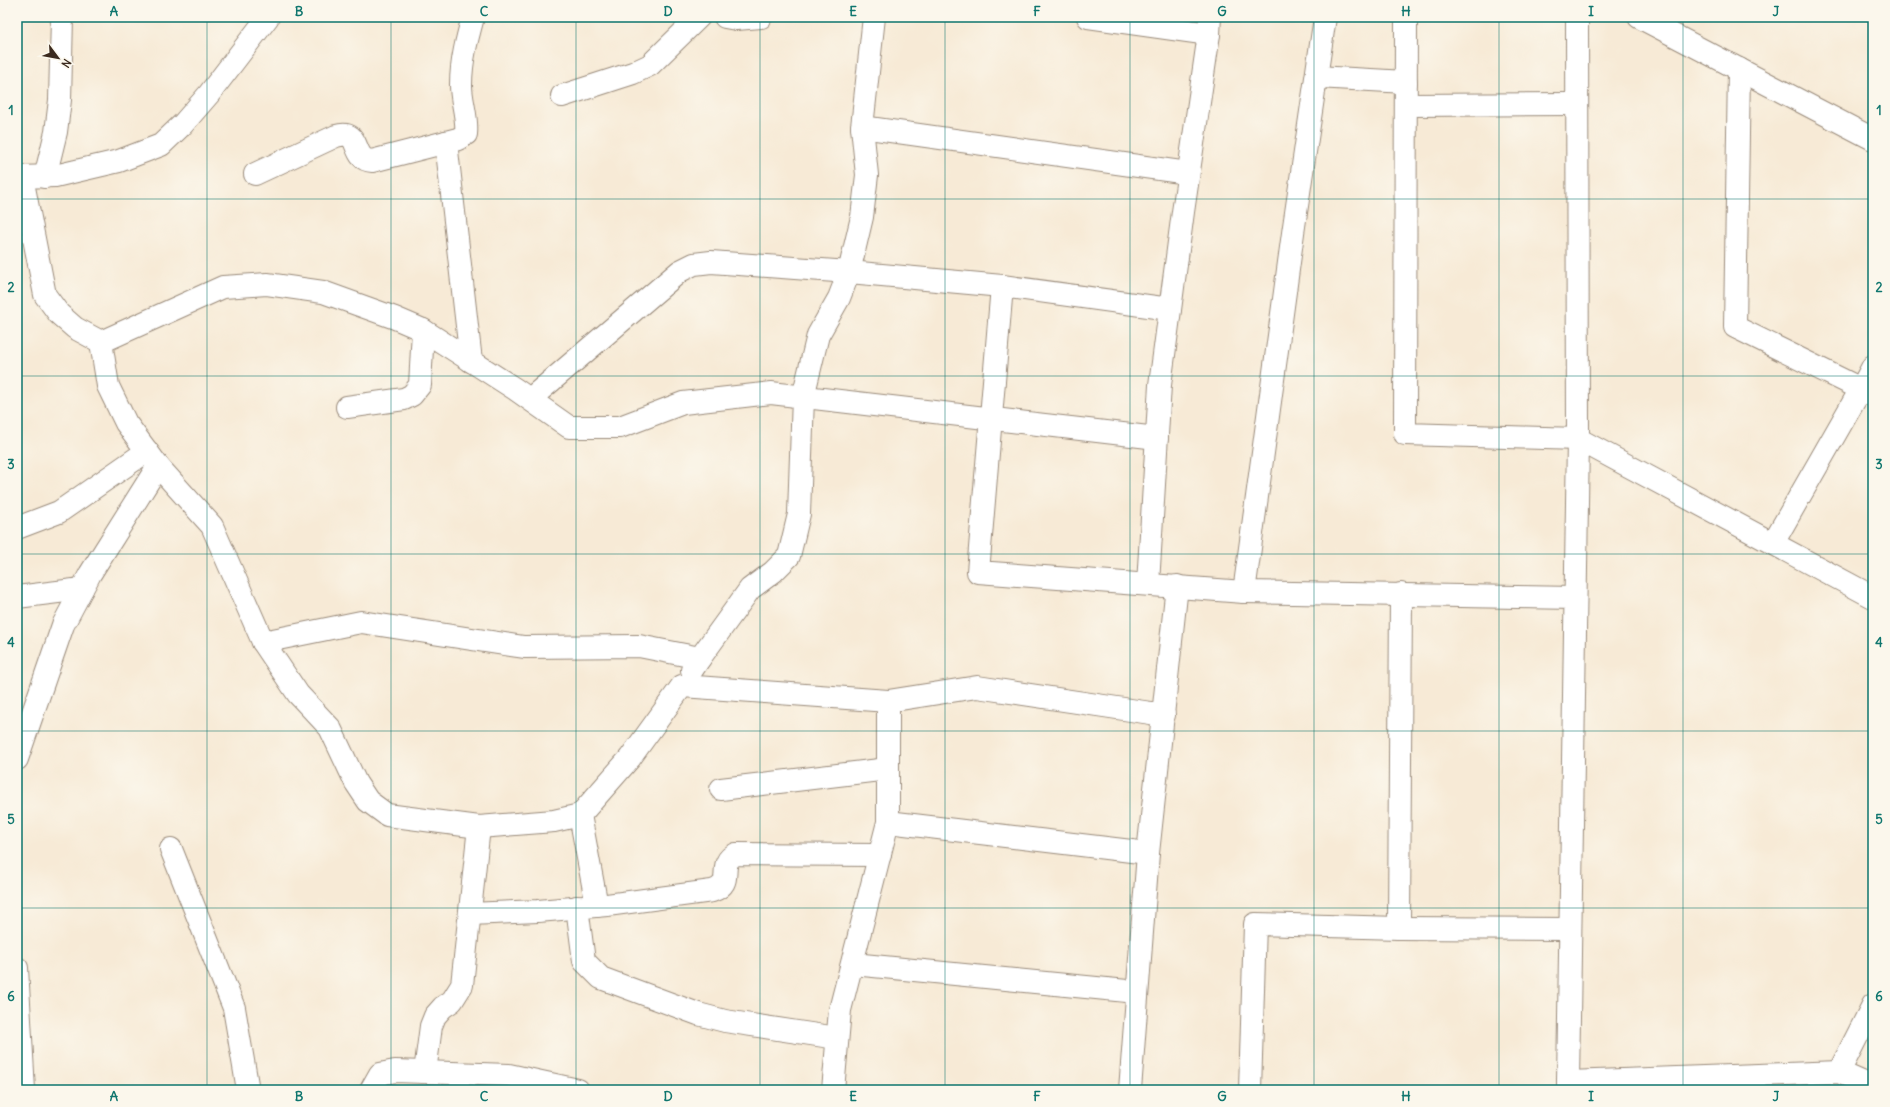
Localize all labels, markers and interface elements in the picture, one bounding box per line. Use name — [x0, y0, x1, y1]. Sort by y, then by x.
text: A — [110, 3, 119, 20]
text: B — [295, 3, 304, 20]
text: C — [480, 3, 489, 20]
text: D — [663, 3, 673, 20]
text: E — [849, 3, 857, 20]
text: F — [1033, 3, 1041, 20]
text: G — [1217, 3, 1227, 20]
text: H — [1401, 3, 1411, 20]
text: I — [1588, 3, 1594, 20]
text: J — [1773, 3, 1780, 20]
north arrow — [38, 38, 78, 78]
text: N — [59, 56, 74, 70]
text: 1 — [8, 102, 14, 119]
text: 1 — [1876, 102, 1882, 119]
text: 2 — [7, 279, 15, 296]
text: 2 — [1875, 279, 1883, 296]
text: 3 — [7, 456, 15, 473]
text: 3 — [1875, 456, 1883, 473]
text: 4 — [7, 634, 15, 651]
text: 4 — [1875, 634, 1883, 651]
text: 5 — [7, 811, 15, 828]
text: 5 — [1875, 811, 1883, 828]
text: 6 — [7, 988, 15, 1005]
text: 6 — [1875, 988, 1883, 1005]
text: A — [110, 1088, 119, 1105]
text: B — [295, 1088, 304, 1105]
text: C — [480, 1088, 489, 1105]
text: D — [663, 1088, 673, 1105]
text: E — [849, 1088, 857, 1105]
text: F — [1033, 1088, 1041, 1105]
text: G — [1217, 1088, 1227, 1105]
text: H — [1401, 1088, 1411, 1105]
text: I — [1588, 1088, 1594, 1105]
text: J — [1773, 1088, 1780, 1105]

